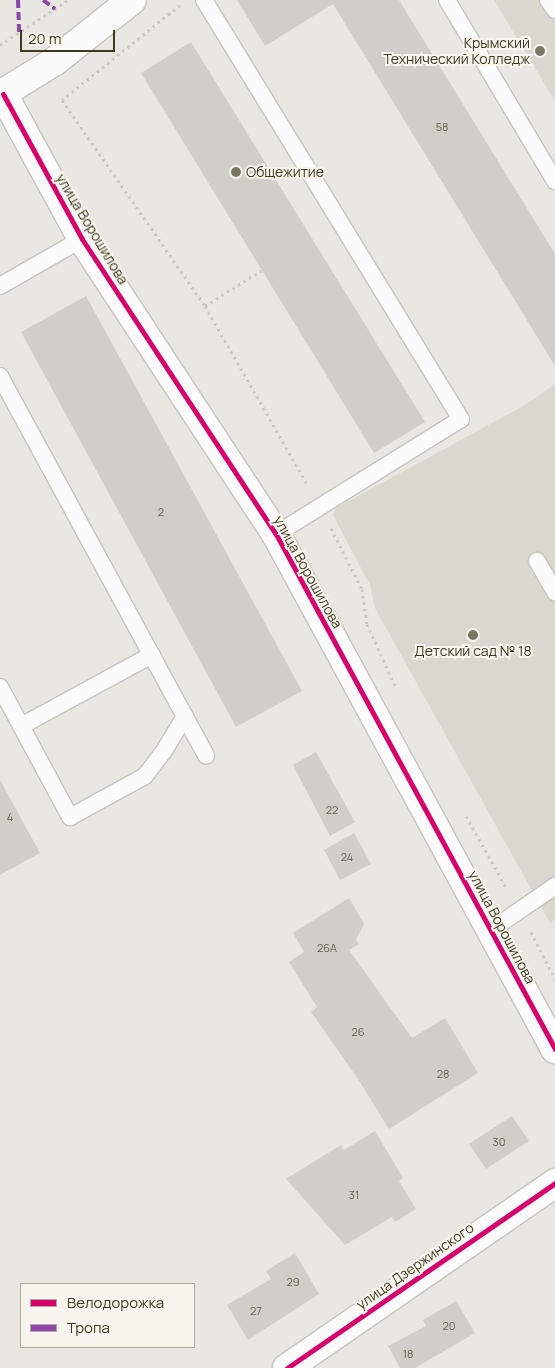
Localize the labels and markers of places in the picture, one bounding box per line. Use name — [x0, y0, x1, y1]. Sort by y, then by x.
place label: Крымский Технический Колледж — [383, 35, 530, 68]
marker: Крымский Технический Колледж — [534, 45, 546, 57]
place label: Общежитие — [246, 164, 324, 180]
marker: Общежитие — [230, 166, 242, 178]
marker: Детский сад № 18 — [467, 629, 479, 641]
place label: Детский сад № 18 — [414, 643, 532, 659]

